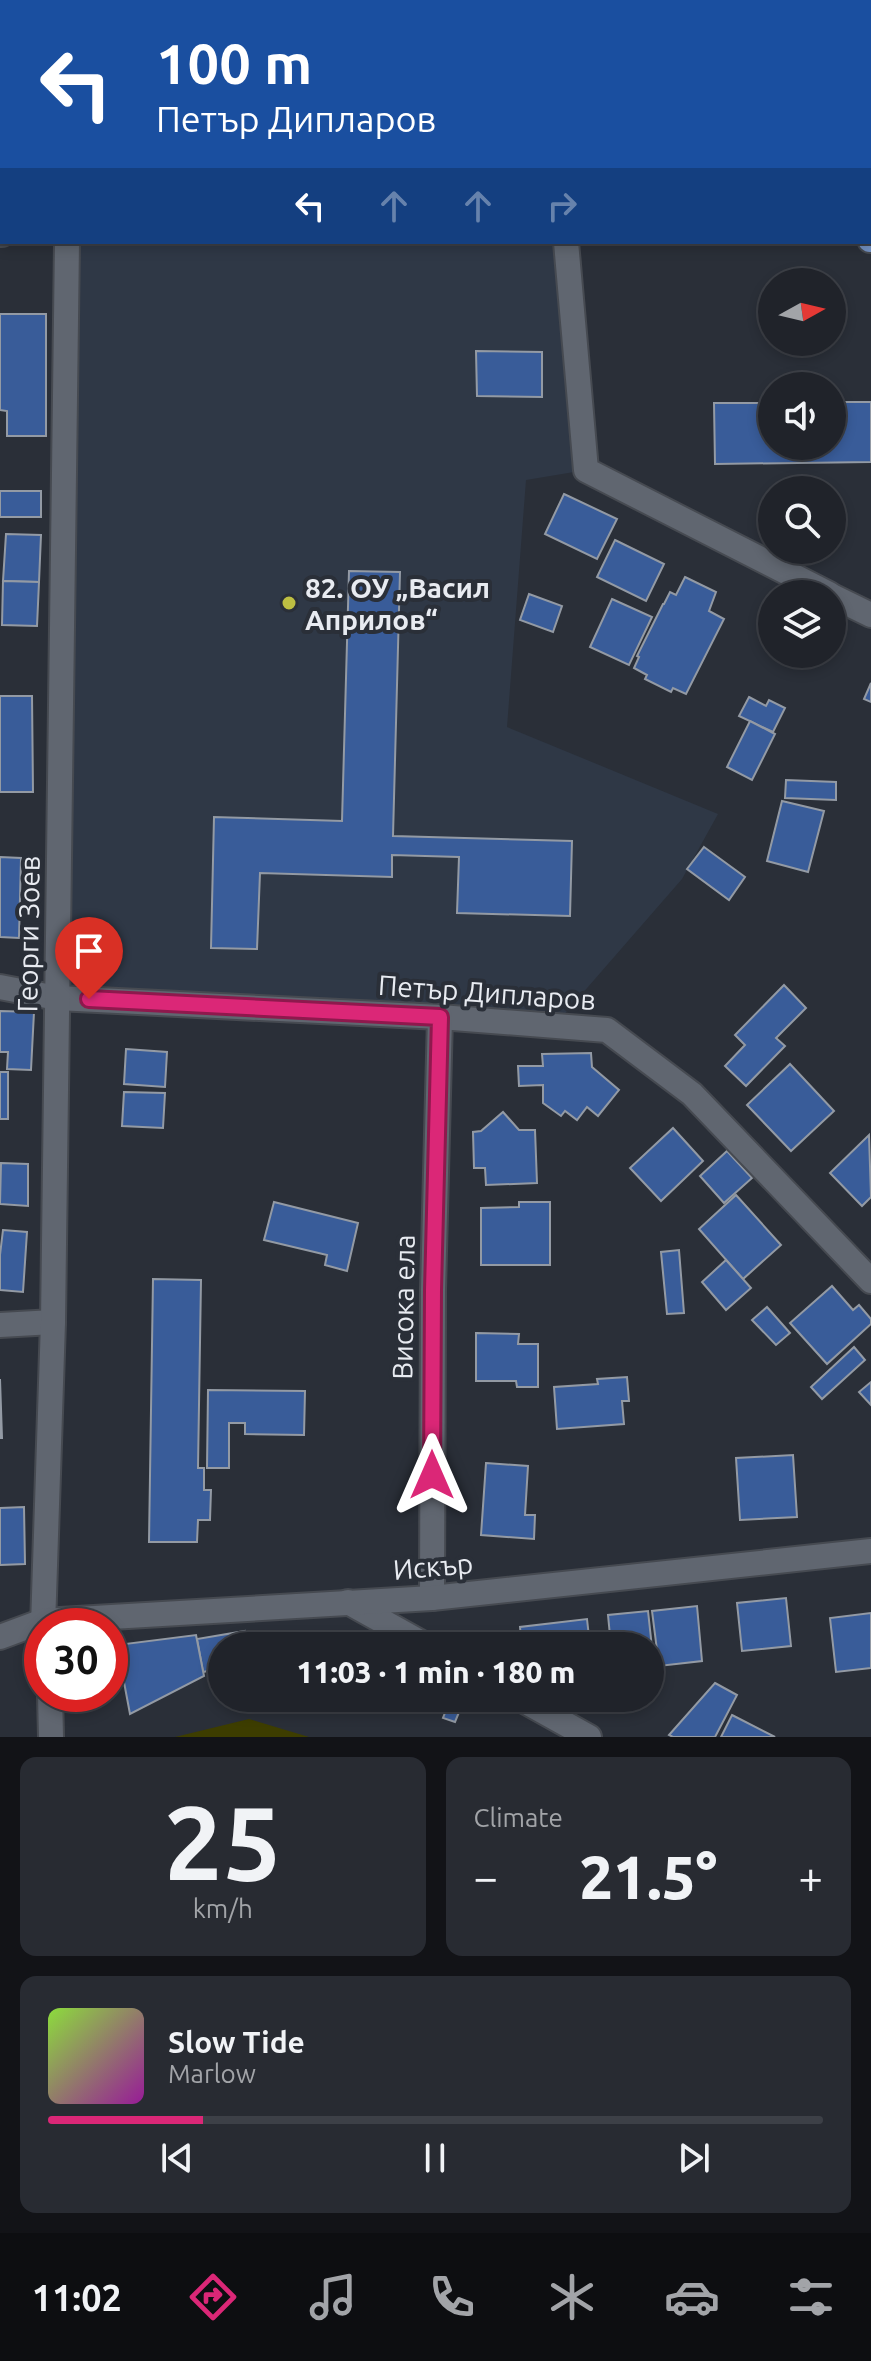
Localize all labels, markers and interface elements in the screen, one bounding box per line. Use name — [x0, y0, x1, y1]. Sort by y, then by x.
icon: left — [24, 32, 128, 136]
text: 100 m — [156, 32, 312, 95]
text: Петър Дипларов — [156, 98, 436, 139]
icon: left — [288, 184, 332, 228]
icon: ahead — [372, 184, 416, 228]
icon: ahead — [456, 184, 500, 228]
icon: right — [540, 184, 584, 228]
north arrow — [758, 268, 846, 356]
map controls — [758, 268, 846, 668]
button: sound — [758, 372, 846, 460]
button: search — [758, 476, 846, 564]
place label: 82. ОУ „Васил Априлов“ — [305, 572, 490, 635]
button: layers — [758, 580, 846, 668]
marker: 82. ОУ „Васил Априлов“ — [280, 594, 298, 612]
street label: Георги Зоев — [11, 855, 45, 1013]
pin — [55, 917, 123, 999]
icon: arrive — [67, 929, 111, 973]
street label: Петър Дипларов — [377, 969, 597, 1015]
street label: Висока ела — [386, 1234, 420, 1380]
position arrow — [390, 1433, 474, 1517]
street label: Искър — [392, 1547, 474, 1585]
speed limit sign: 30 — [24, 1608, 128, 1712]
text: 11:03 · 1 min · 180 m — [297, 1655, 575, 1689]
text: 25 — [164, 1783, 281, 1900]
text: Climate — [474, 1803, 563, 1832]
text: 21.5° — [579, 1843, 717, 1910]
text: − — [474, 1852, 498, 1901]
text: + — [798, 1852, 823, 1901]
text: km/h — [193, 1894, 253, 1923]
text: Slow Tide — [168, 2025, 305, 2059]
text: Marlow — [168, 2059, 256, 2088]
icon: previous — [155, 2136, 199, 2180]
icon: pause — [413, 2136, 457, 2180]
icon: next — [672, 2136, 716, 2180]
icon: directions — [185, 2269, 241, 2325]
icon: music — [305, 2269, 361, 2325]
icon: phone — [424, 2269, 480, 2325]
icon: climate — [544, 2269, 600, 2325]
icon: car — [664, 2269, 720, 2325]
icon: filters — [783, 2269, 839, 2325]
text: 11:02 — [32, 2277, 122, 2318]

